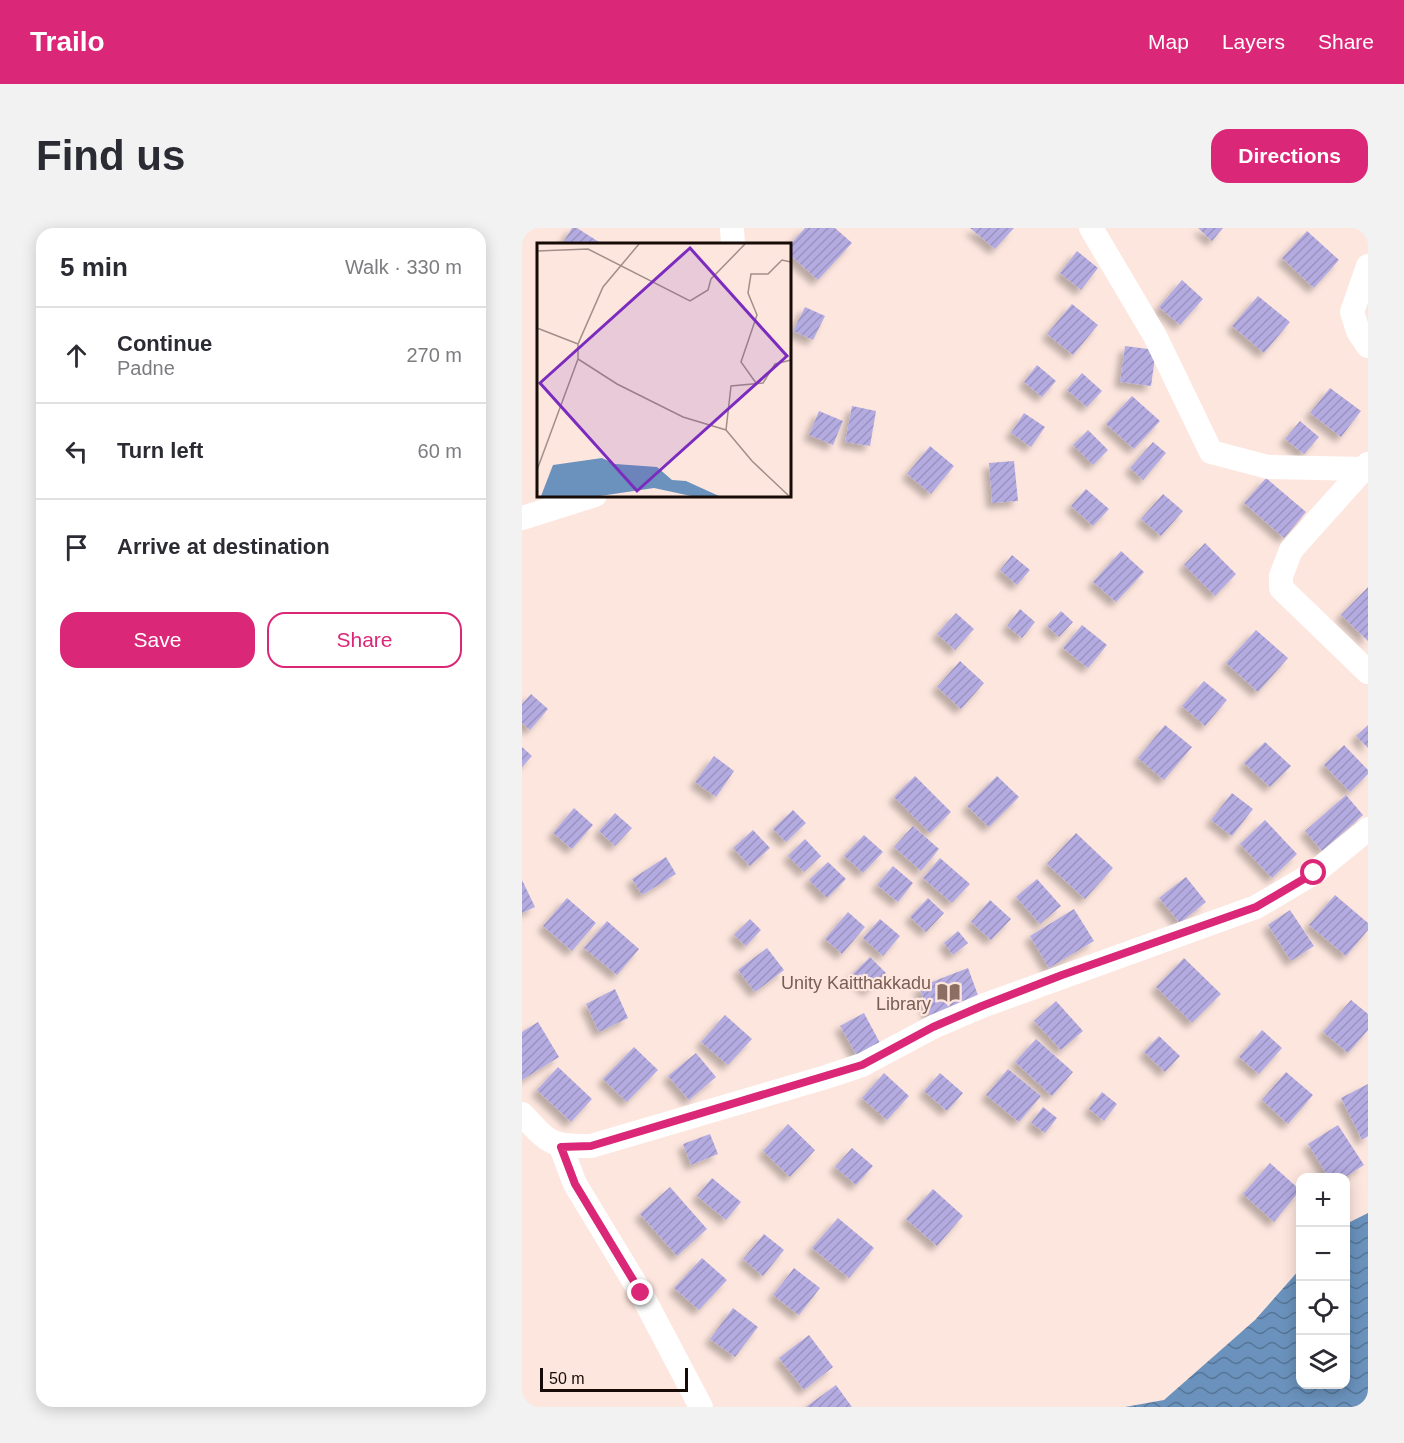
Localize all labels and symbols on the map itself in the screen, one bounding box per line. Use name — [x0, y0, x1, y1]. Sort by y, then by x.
inset map — [537, 243, 790, 496]
route start — [1300, 859, 1326, 885]
place label: Unity Kaitthakkadu Library — [781, 973, 931, 1014]
library icon: Unity Kaitthakkadu Library — [936, 980, 962, 1006]
route end — [627, 1279, 653, 1305]
scale bar — [540, 1365, 688, 1392]

